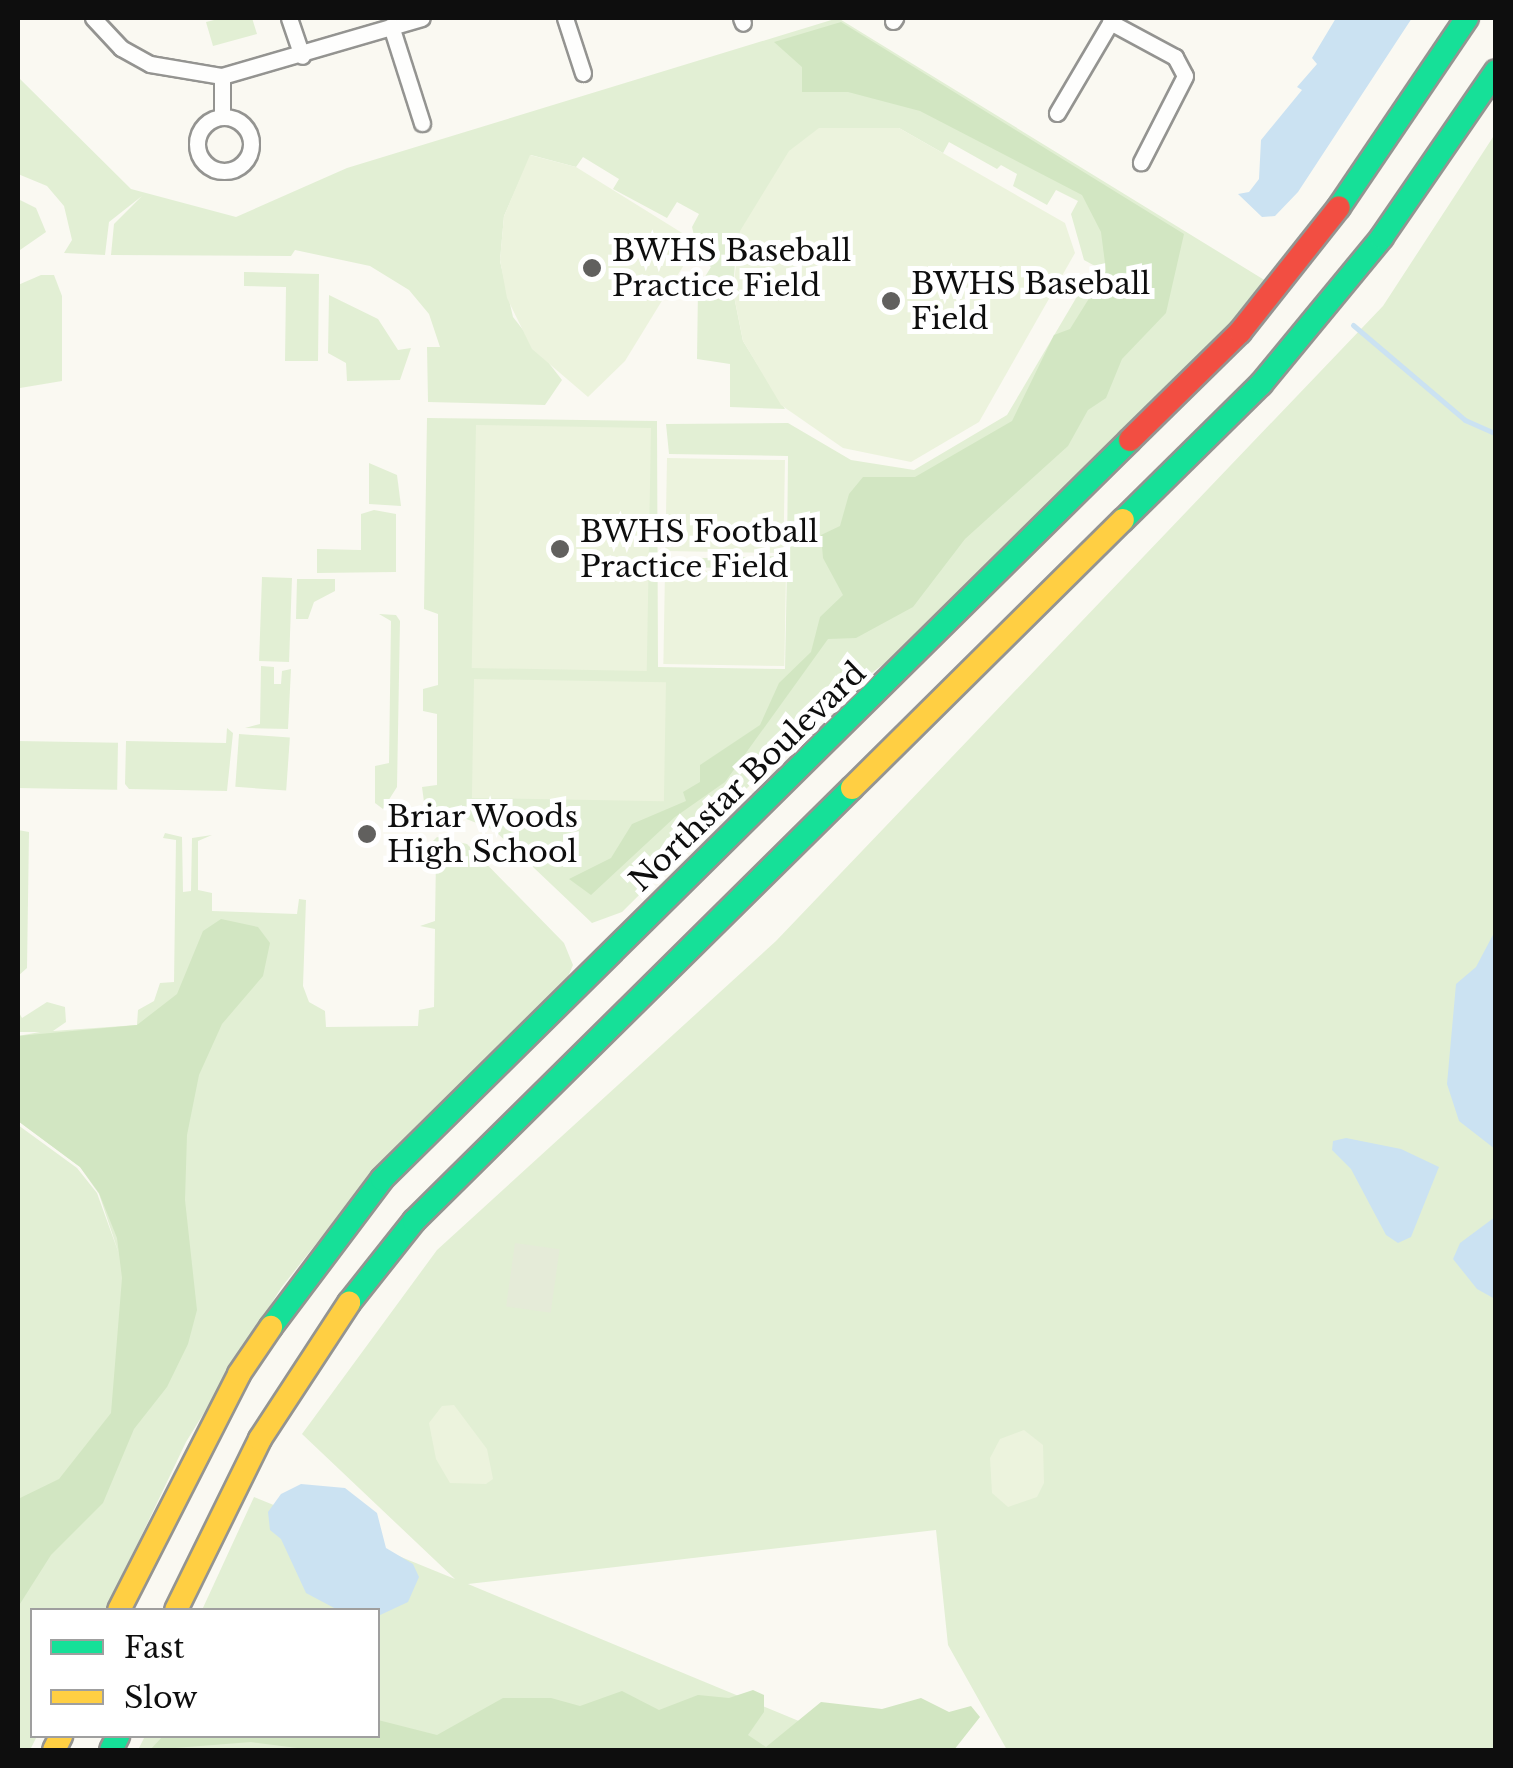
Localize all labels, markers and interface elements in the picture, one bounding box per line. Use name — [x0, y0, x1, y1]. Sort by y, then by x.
place label: BWHS Baseball Practice Field — [612, 233, 851, 304]
marker: BWHS Baseball Practice Field — [581, 257, 603, 279]
place label: BWHS Baseball Field — [911, 266, 1150, 336]
marker: BWHS Baseball Field — [880, 290, 902, 312]
place label: BWHS Football Practice Field — [580, 514, 818, 584]
marker: BWHS Football Practice Field — [549, 538, 571, 560]
street label: Northstar Boulevard — [622, 655, 874, 899]
place label: Briar Woods High School — [387, 799, 580, 870]
marker: Briar Woods High School — [356, 823, 378, 845]
legend — [30, 1608, 380, 1738]
text: Fast — [124, 1629, 185, 1666]
text: Slow — [124, 1679, 198, 1716]

